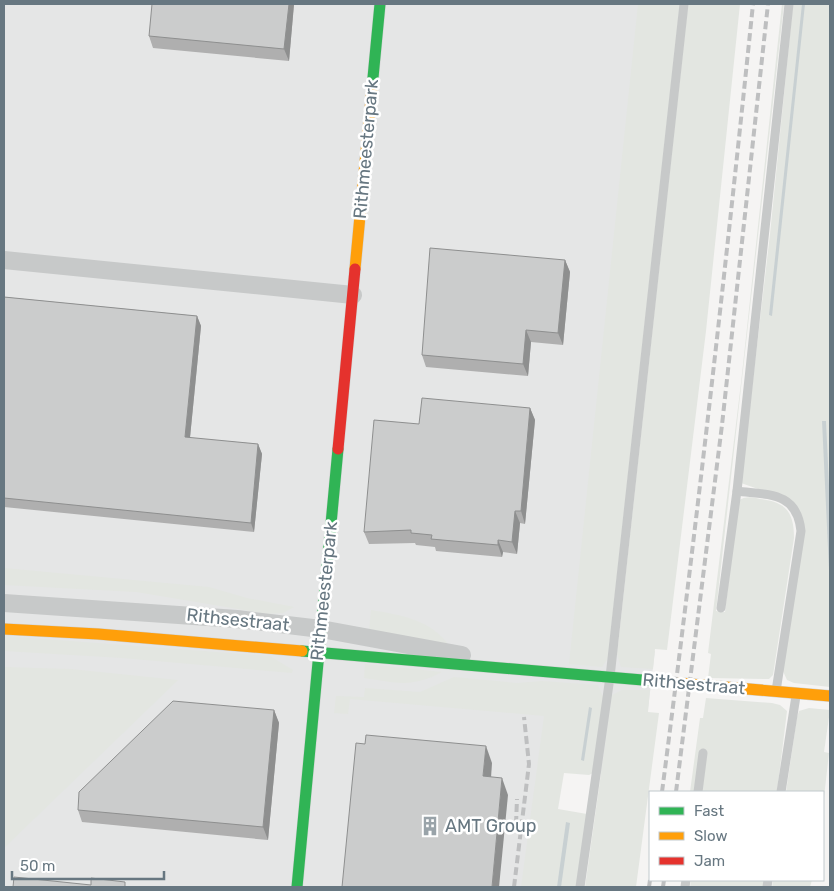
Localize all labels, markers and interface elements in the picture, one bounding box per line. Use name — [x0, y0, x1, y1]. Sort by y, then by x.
street label: Rithmeesterpark — [349, 77, 383, 220]
street label: Rithmeesterpark — [306, 519, 342, 662]
street label: Rithsestraat — [186, 604, 290, 636]
street label: Rithsestraat — [642, 669, 746, 699]
legend — [649, 791, 824, 881]
text: Fast — [694, 802, 724, 820]
building icon: AMT Group — [419, 815, 441, 837]
place label: AMT Group — [445, 815, 537, 837]
text: Slow — [694, 827, 727, 845]
scale bar — [12, 848, 165, 880]
text: Jam — [694, 852, 725, 870]
text: 50 m — [20, 857, 55, 875]

